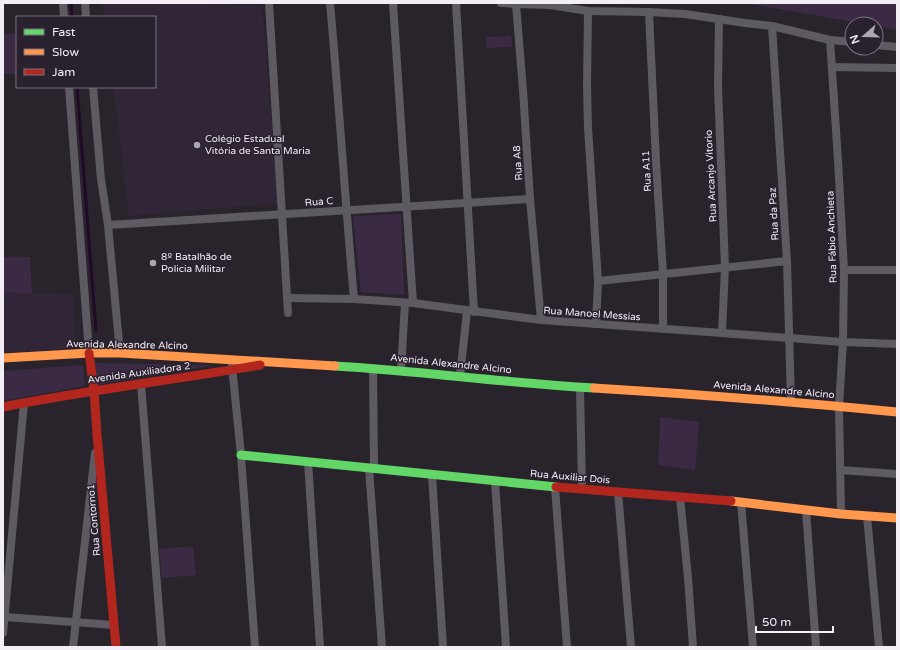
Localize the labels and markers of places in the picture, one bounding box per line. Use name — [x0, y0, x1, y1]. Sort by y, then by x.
place label: Colégio Estadual Vitória de Santa Maria — [205, 133, 310, 157]
marker: Colégio Estadual Vitória de Santa Maria — [192, 140, 202, 150]
place label: 8º Batalhão de Policia Militar — [161, 251, 232, 275]
marker: 8º Batalhão de Policia Militar — [148, 258, 158, 268]

